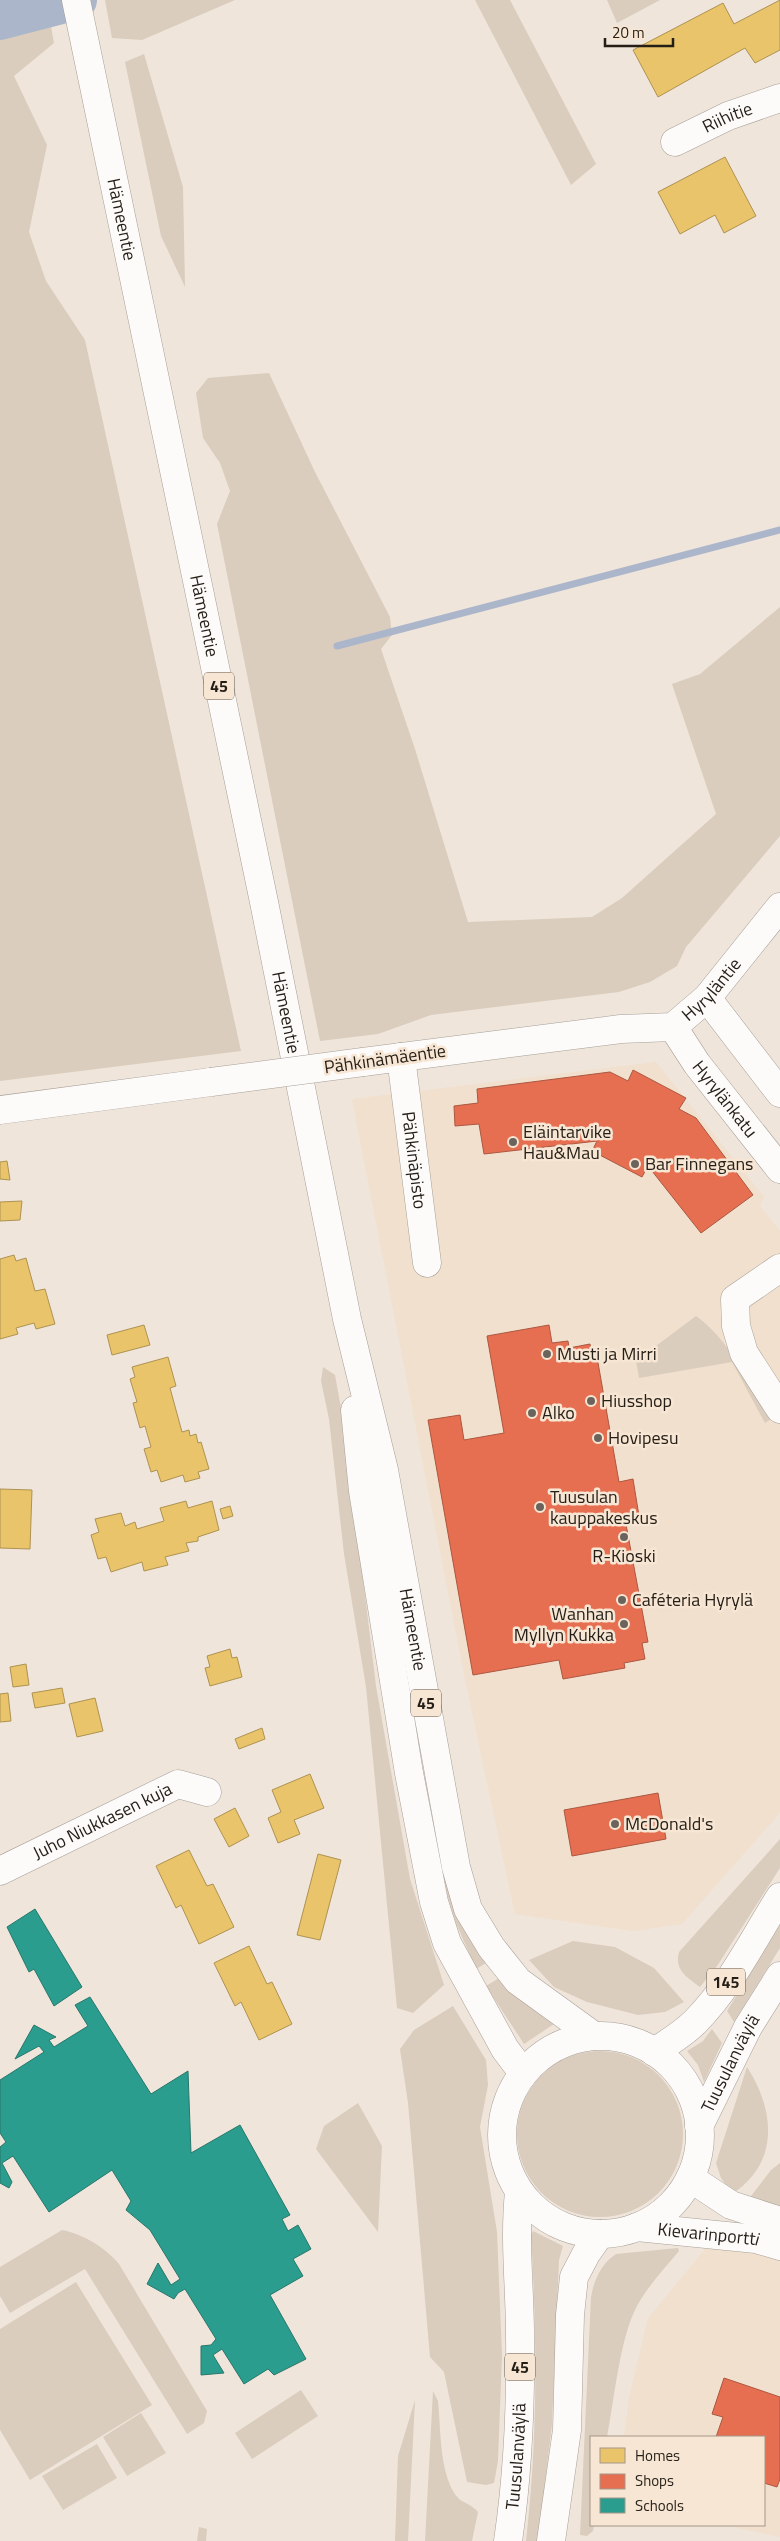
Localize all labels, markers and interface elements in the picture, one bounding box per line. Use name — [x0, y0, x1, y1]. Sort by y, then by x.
scale bar — [605, 15, 672, 47]
text: 20 m — [612, 21, 645, 44]
street label: Riihitie — [698, 95, 756, 140]
street label: Hämeentie — [100, 176, 144, 263]
street label: Hämeentie — [183, 572, 227, 659]
road number: 45 — [204, 672, 234, 699]
street label: Hyryläntie — [675, 952, 747, 1027]
street label: Hämeentie — [265, 969, 308, 1056]
street label: Pähkinämäentie — [322, 1037, 448, 1080]
street label: Hyrylänkatu — [686, 1054, 764, 1143]
street label: Pähkinäpisto — [395, 1110, 434, 1211]
place label: Eläintarvike Hau&Mau — [523, 1118, 611, 1166]
marker: Eläintarvike Hau&Mau — [507, 1136, 519, 1148]
place label: Bar Finnegans — [645, 1150, 753, 1177]
marker: Bar Finnegans — [629, 1158, 641, 1170]
place label: Musti ja Mirri — [557, 1340, 657, 1367]
marker: Musti ja Mirri — [541, 1348, 553, 1360]
place label: Hiusshop — [601, 1387, 672, 1414]
marker: Hiusshop — [585, 1395, 597, 1407]
place label: Alko — [542, 1399, 575, 1426]
marker: Alko — [526, 1407, 538, 1419]
place label: Hovipesu — [608, 1424, 679, 1451]
marker: Hovipesu — [592, 1432, 604, 1444]
place label: Tuusulan kauppakeskus — [550, 1483, 658, 1531]
marker: Tuusulan kauppakeskus — [534, 1501, 546, 1513]
marker: R-Kioski — [618, 1531, 630, 1543]
place label: R-Kioski — [592, 1542, 656, 1569]
street label: Hämeentie — [393, 1586, 434, 1673]
place label: Caféteria Hyrylä — [632, 1586, 753, 1613]
marker: Caféteria Hyrylä — [616, 1594, 628, 1606]
place label: Wanhan Myllyn Kukka — [514, 1600, 614, 1648]
marker: Wanhan Myllyn Kukka — [618, 1618, 630, 1630]
road number: 45 — [411, 1690, 441, 1716]
street label: Juho Niukkasen kuja — [28, 1775, 176, 1866]
place label: McDonald's — [625, 1810, 713, 1837]
marker: McDonald's — [609, 1818, 621, 1830]
road number: 145 — [707, 1968, 745, 1995]
street label: Tuusulanväylä — [694, 2008, 766, 2117]
street label: Kievarinportti — [656, 2215, 763, 2252]
road number: 45 — [505, 2354, 535, 2380]
street label: Tuusulanväylä — [498, 2403, 533, 2511]
legend — [590, 2436, 765, 2526]
text: Homes — [635, 2444, 680, 2467]
text: Shops — [635, 2469, 674, 2492]
text: Schools — [635, 2494, 684, 2517]

